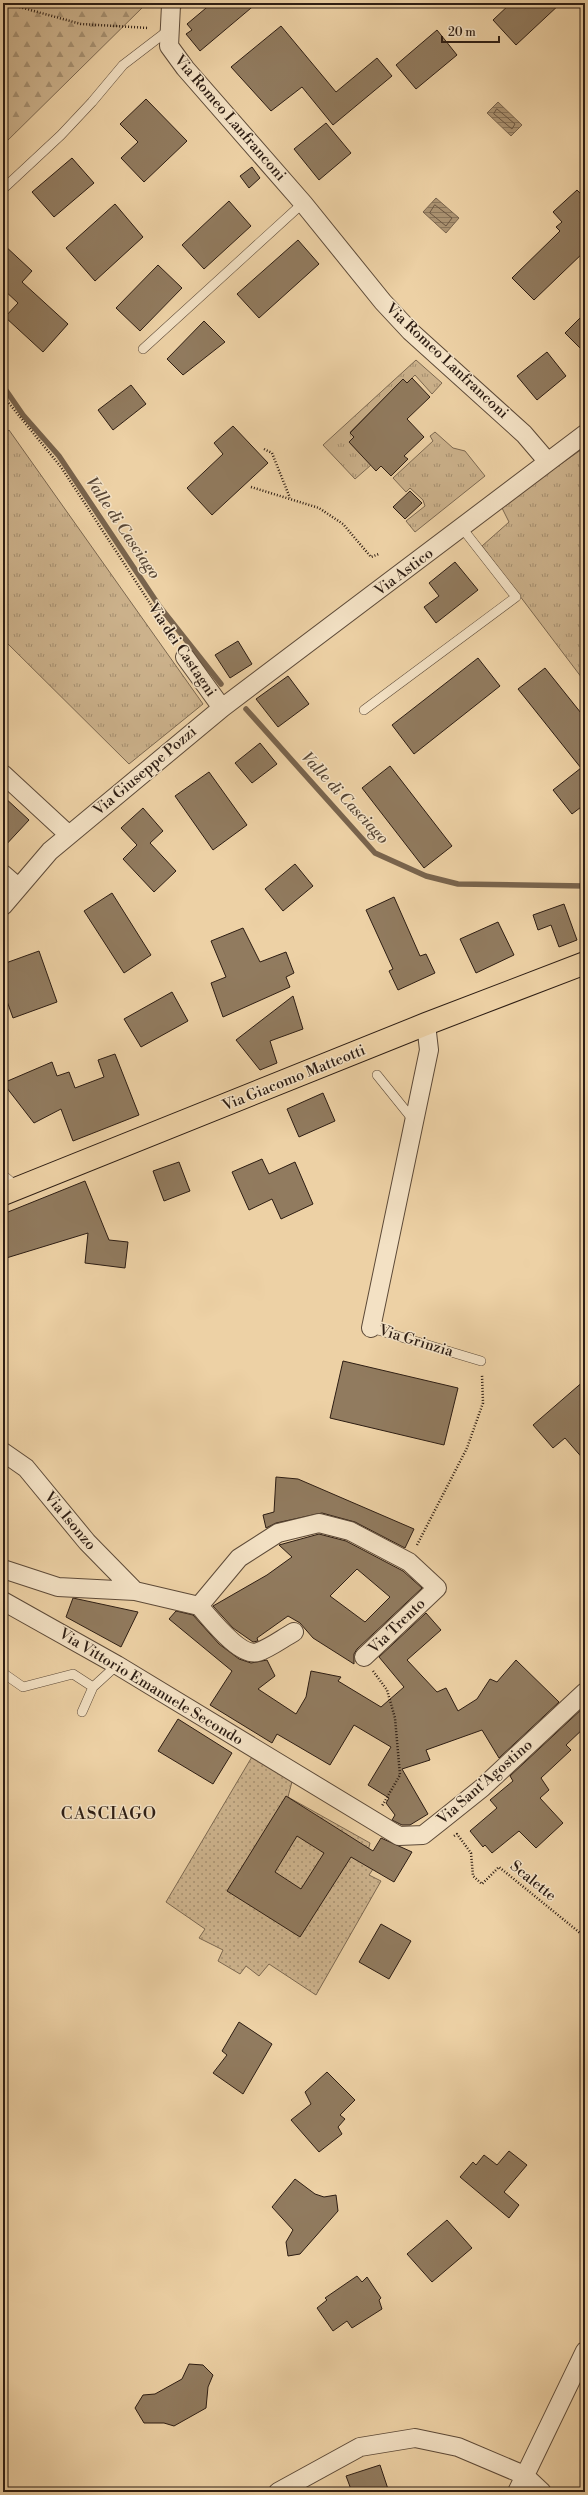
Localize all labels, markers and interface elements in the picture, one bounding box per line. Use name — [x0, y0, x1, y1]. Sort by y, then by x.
scale bar — [442, 18, 499, 44]
text: 20 m — [448, 25, 476, 40]
street label: Via Romeo Lanfranconi — [169, 50, 290, 185]
street label: Via Romeo Lanfranconi — [381, 298, 512, 423]
water label: Valle di Casciago — [81, 473, 165, 583]
street label: Via Astico — [370, 544, 437, 601]
street label: Via dei Castagni — [143, 599, 220, 701]
street label: Via Giuseppe Pozzi — [89, 722, 201, 820]
water label: Valle di Casciago — [297, 748, 393, 848]
street label: Via Giacomo Matteotti — [219, 1041, 368, 1116]
street label: Via Grinzia — [375, 1320, 456, 1361]
street label: Via Isonzo — [39, 1487, 100, 1554]
street label: Via Trento — [364, 1594, 429, 1658]
street label: Via Vittorio Emanuele Secondo — [55, 1624, 247, 1750]
street label: Via Sant'Agostino — [433, 1735, 537, 1829]
district label: CASCIAGO — [61, 1803, 157, 1825]
street label: Scalette — [506, 1857, 560, 1905]

